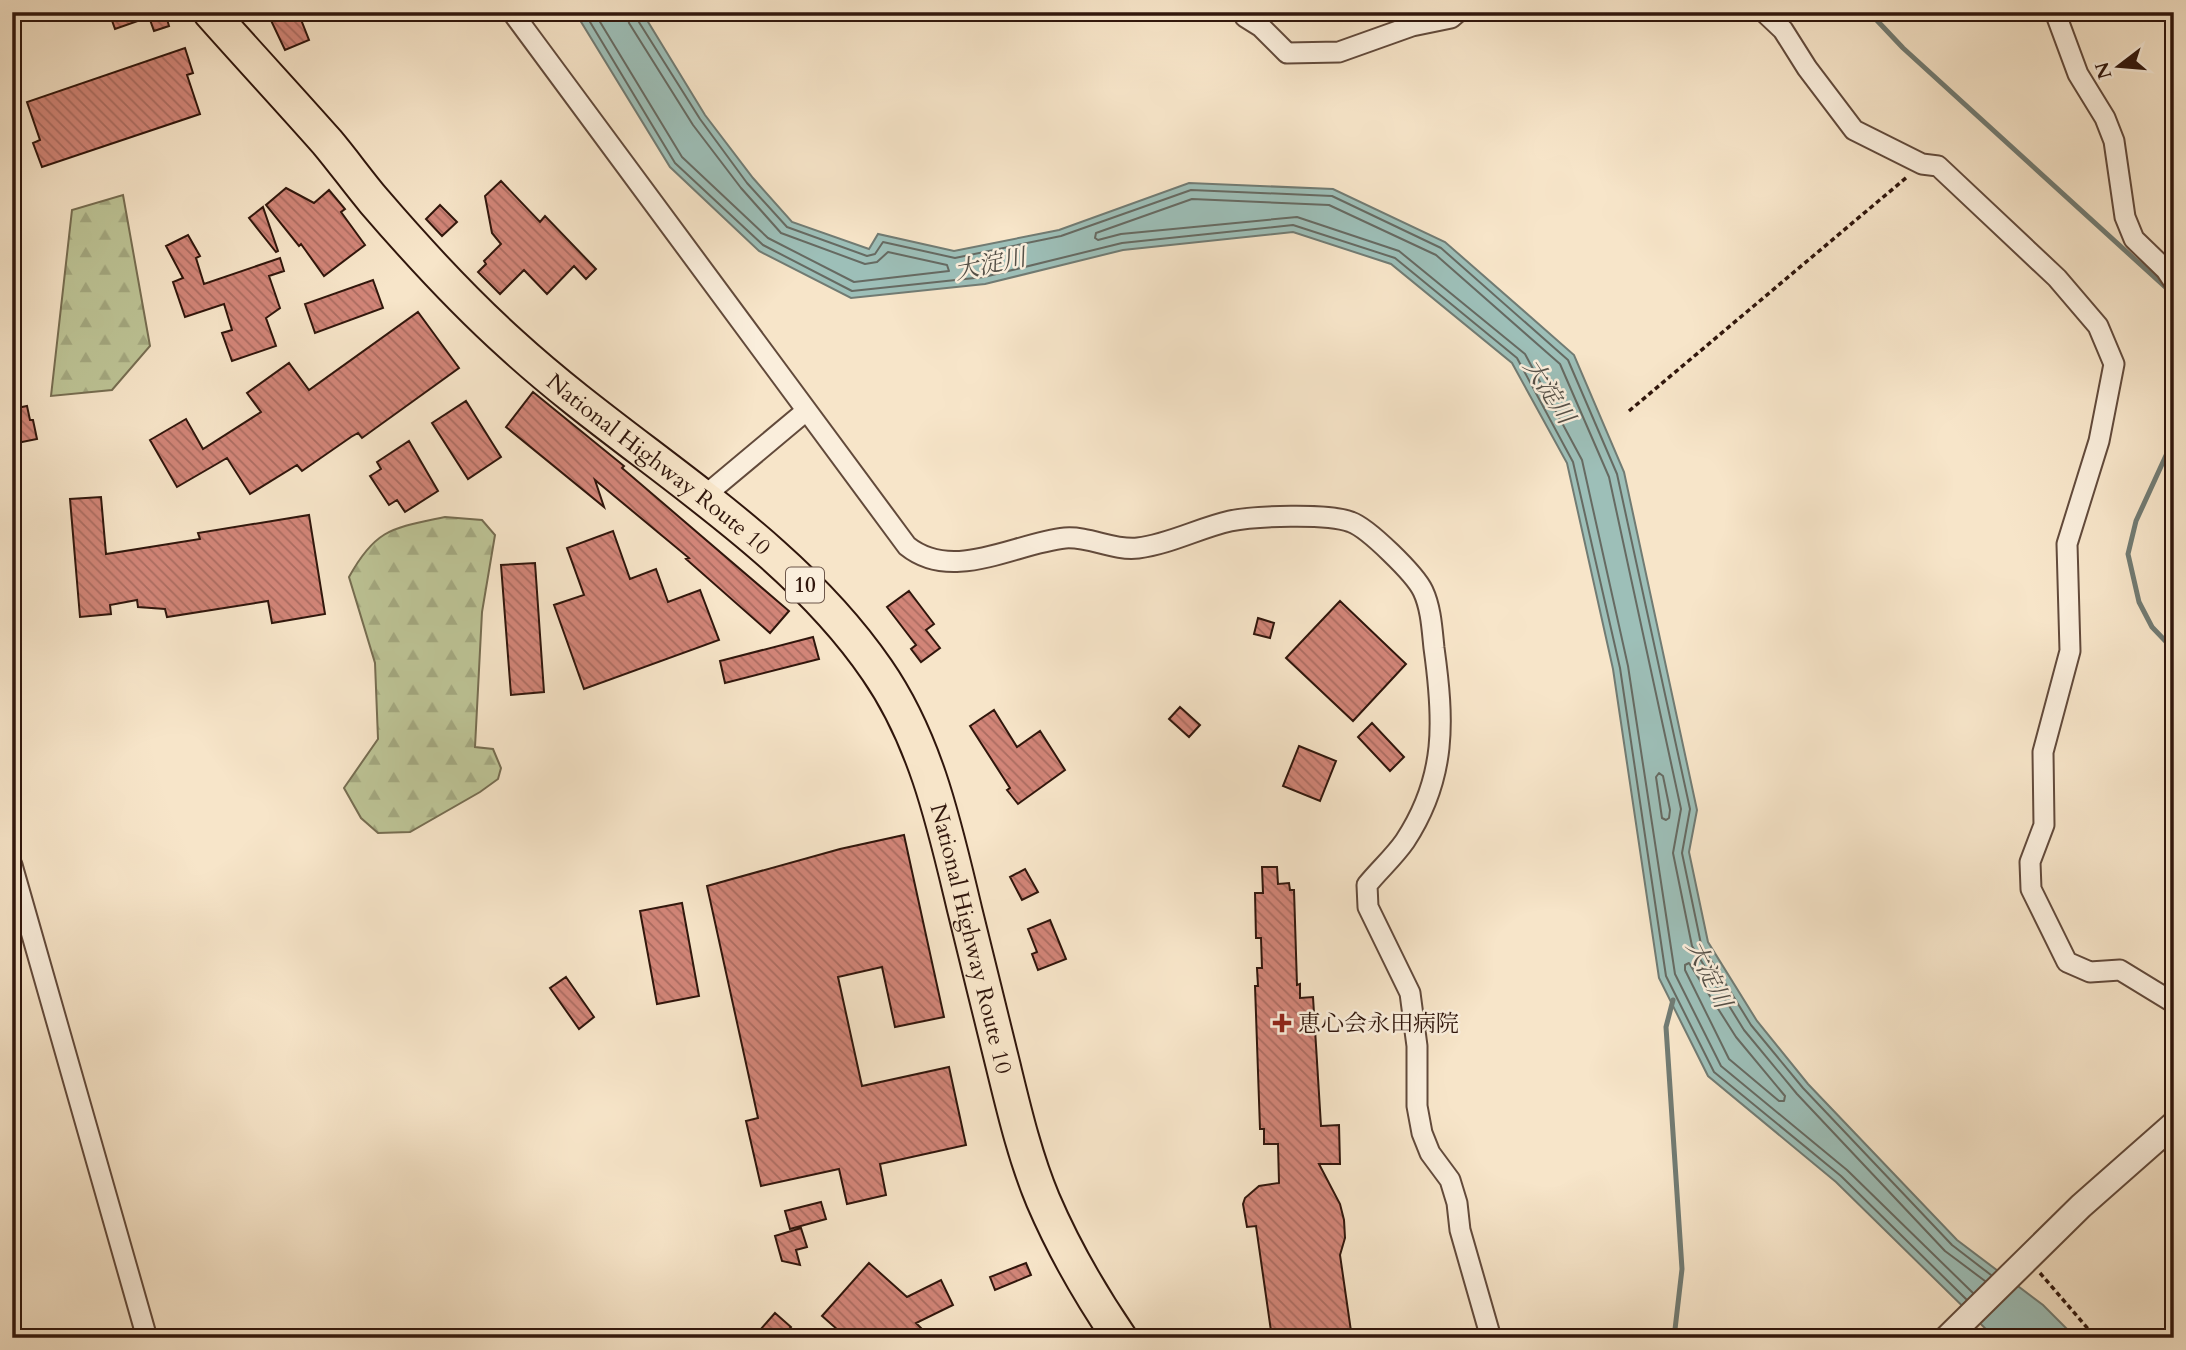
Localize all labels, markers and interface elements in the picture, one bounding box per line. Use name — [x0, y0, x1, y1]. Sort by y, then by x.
north arrow — [2084, 32, 2154, 102]
text: N — [2089, 58, 2118, 82]
water label: 大淀川 — [951, 240, 1032, 288]
water label: 大淀川 — [1515, 352, 1584, 433]
street label: National Highway Route 10 — [540, 367, 777, 562]
road number: 10 — [786, 568, 824, 602]
street label: National Highway Route 10 — [922, 800, 1020, 1077]
water label: 大淀川 — [1678, 935, 1740, 1017]
place label: 恵心会永田病院 — [1298, 1008, 1459, 1039]
marker: 恵心会永田病院 — [1272, 1013, 1292, 1033]

